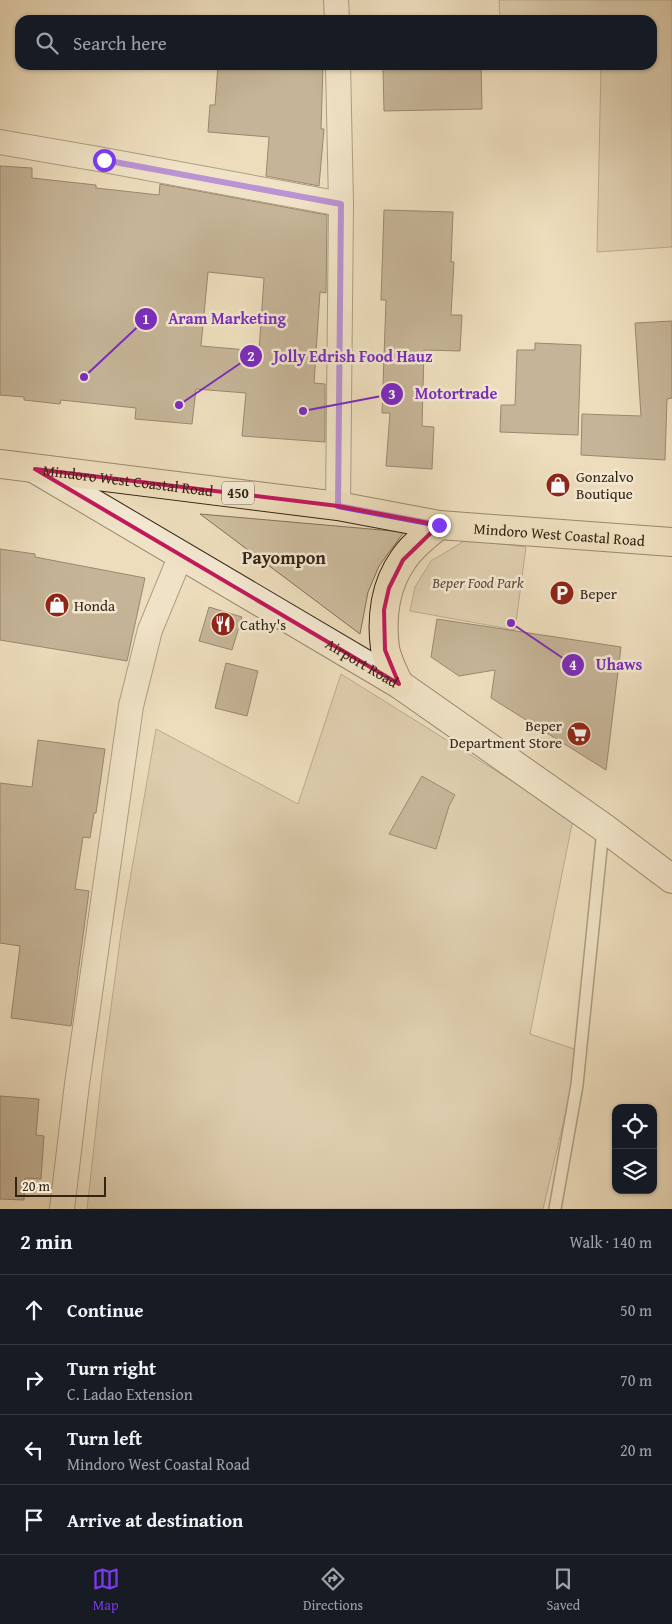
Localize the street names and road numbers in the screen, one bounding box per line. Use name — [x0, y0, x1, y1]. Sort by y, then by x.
street label: Mindoro West Coastal Road — [42, 459, 214, 501]
road number: 450 — [222, 482, 254, 504]
street label: Mindoro West Coastal Road — [473, 517, 646, 550]
street label: Airport Road — [322, 632, 403, 692]

